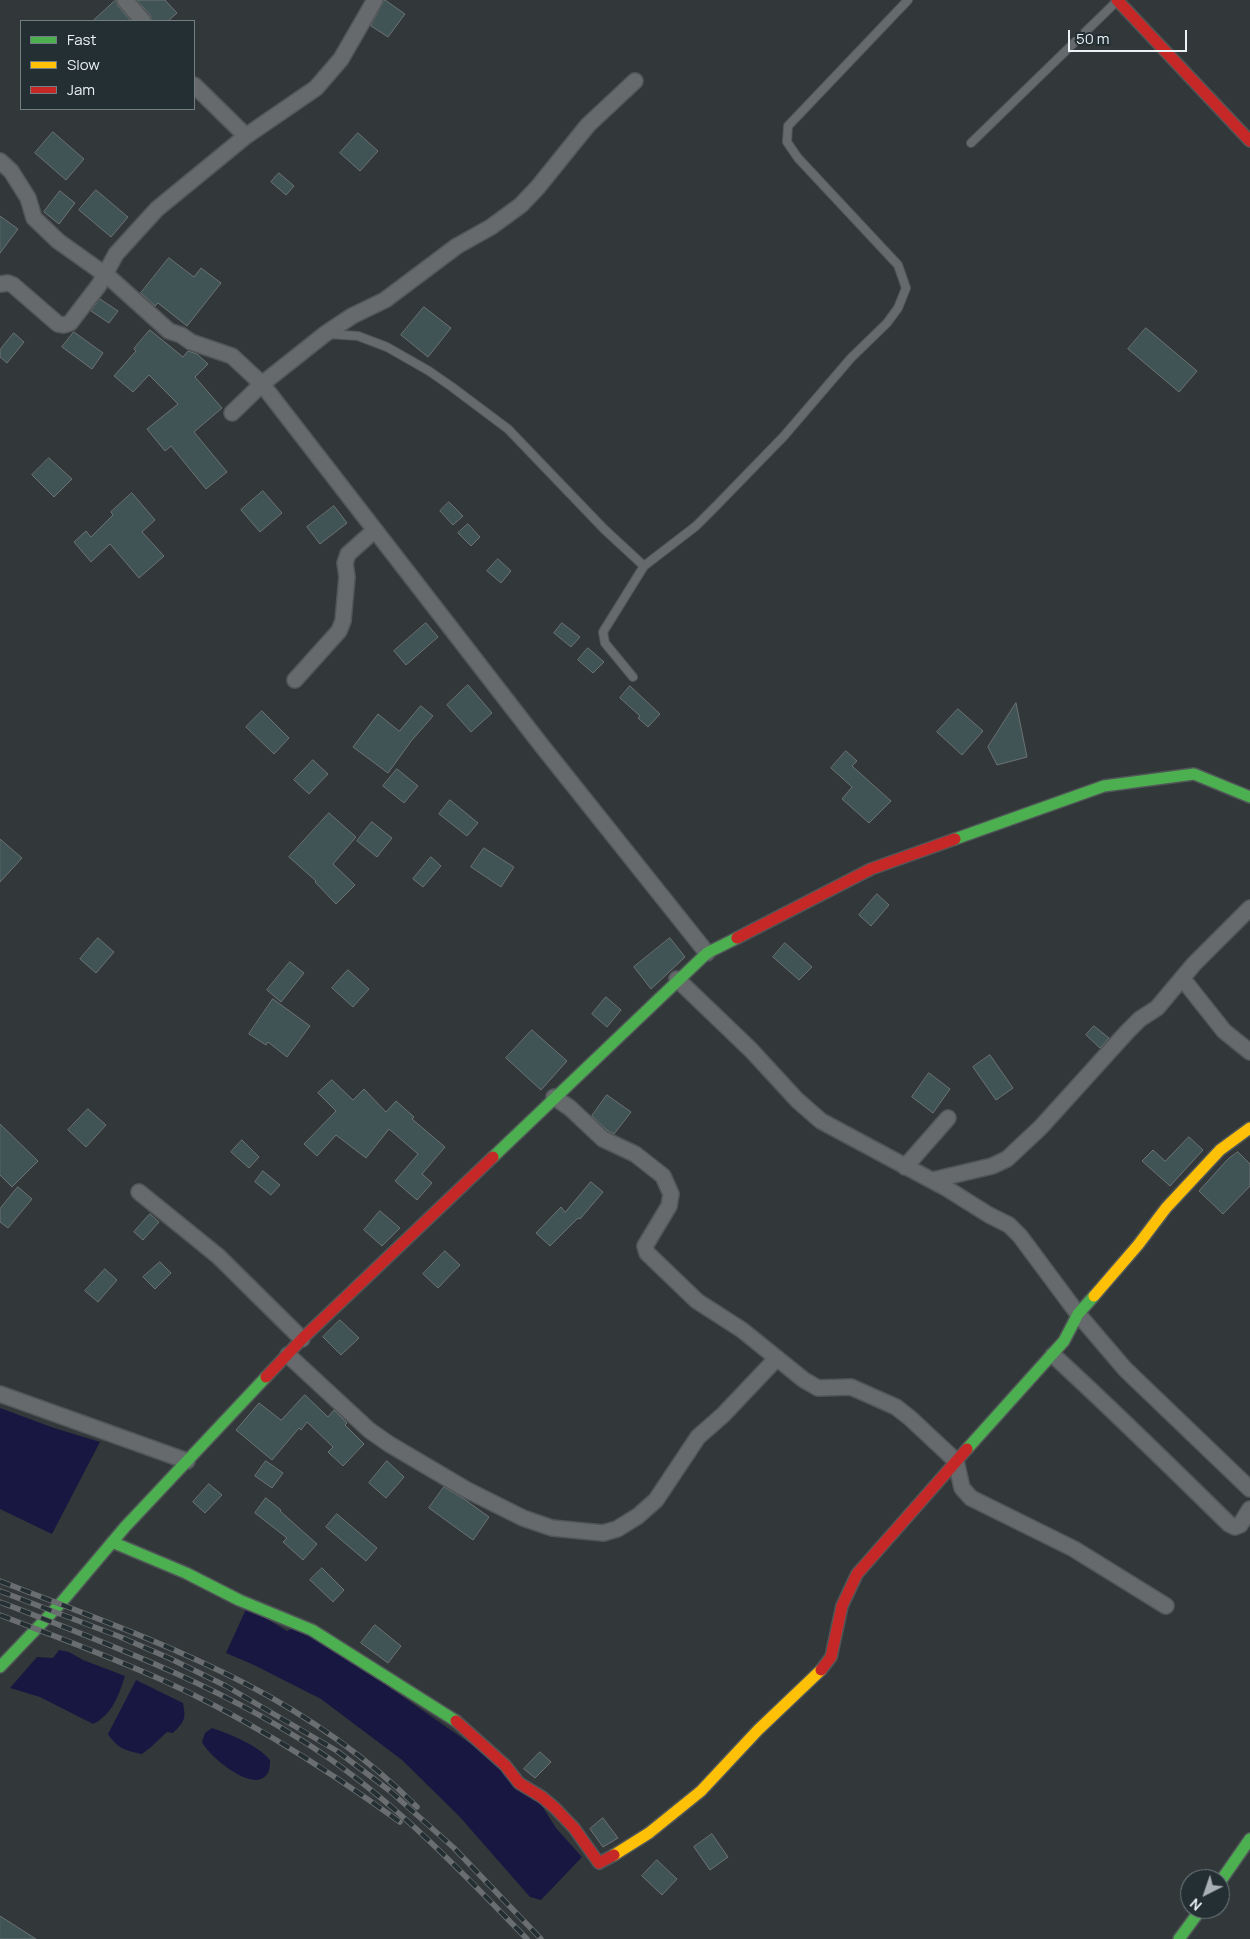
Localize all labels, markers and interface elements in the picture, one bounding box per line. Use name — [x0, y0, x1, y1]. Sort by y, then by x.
legend — [20, 20, 195, 110]
scale bar — [1070, 20, 1189, 52]
text: 50 m — [1076, 28, 1110, 49]
text: Fast — [67, 29, 96, 50]
text: Slow — [67, 54, 100, 75]
text: Jam — [67, 79, 95, 100]
north arrow — [1180, 1869, 1230, 1919]
text: N — [1185, 1894, 1206, 1915]

